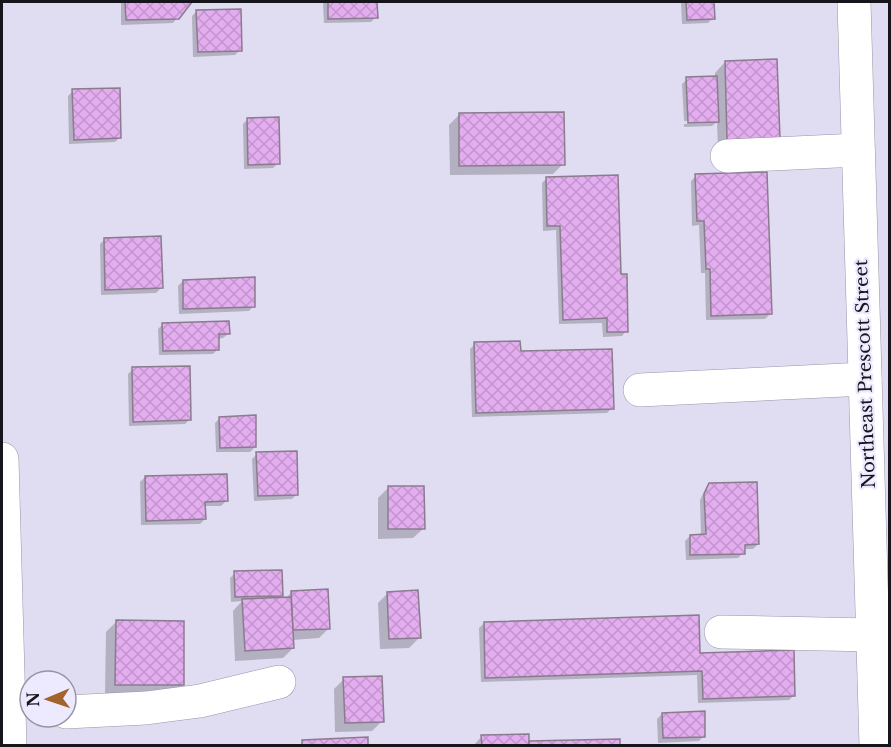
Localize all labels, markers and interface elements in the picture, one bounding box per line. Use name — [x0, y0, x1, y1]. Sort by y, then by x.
street label: Northeast Prescott Street — [850, 259, 880, 489]
north arrow — [18, 669, 78, 729]
text: N — [23, 692, 43, 707]

